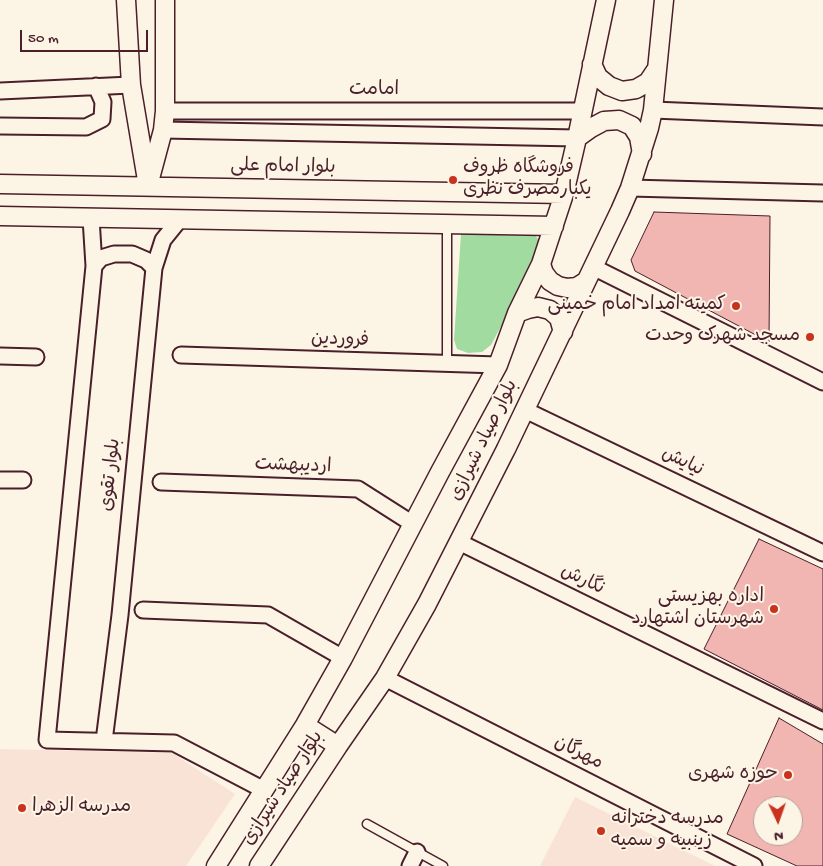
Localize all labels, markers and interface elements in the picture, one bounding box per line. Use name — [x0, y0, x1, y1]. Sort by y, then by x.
scale bar — [22, 20, 150, 52]
text: 50 m — [28, 30, 59, 48]
street label: امامت — [349, 80, 399, 102]
street label: بلوار امام علی — [230, 156, 336, 180]
place label: فروشگاه ظروف یکبارمصرف نظری — [463, 158, 591, 202]
marker: فروشگاه ظروف یکبارمصرف نظری — [447, 174, 459, 186]
place label: کمیته امداد امام خمینی — [547, 295, 726, 317]
marker: کمیته امداد امام خمینی — [730, 300, 742, 312]
place label: مسجد شهرک وحدت — [645, 326, 800, 348]
street label: فروردین — [311, 329, 369, 353]
marker: مسجد شهرک وحدت — [804, 331, 816, 343]
street label: بلوار صیاد شیرازی — [446, 377, 524, 505]
street label: بلوار تقوی — [97, 437, 127, 513]
street label: نیایش — [657, 443, 707, 483]
street label: اردیبهشت — [254, 454, 332, 480]
street label: نگارش — [556, 561, 608, 601]
place label: اداره بهزیستی شهرستان اشتهارد — [632, 587, 764, 631]
marker: اداره بهزیستی شهرستان اشتهارد — [768, 603, 780, 615]
street label: بلوار صیاد شیرازی — [238, 727, 330, 851]
street label: مهرگان — [550, 732, 606, 776]
place label: حوزه شهری — [688, 764, 778, 786]
marker: حوزه شهری — [782, 769, 794, 781]
north arrow — [753, 796, 803, 846]
place label: مدرسه الزهرا — [32, 797, 131, 819]
marker: مدرسه الزهرا — [16, 802, 28, 814]
place label: مدرسه دخترانه زینبیه و سمیه — [611, 809, 724, 853]
marker: مدرسه دخترانه زینبیه و سمیه — [595, 825, 607, 837]
text: N — [774, 827, 784, 844]

